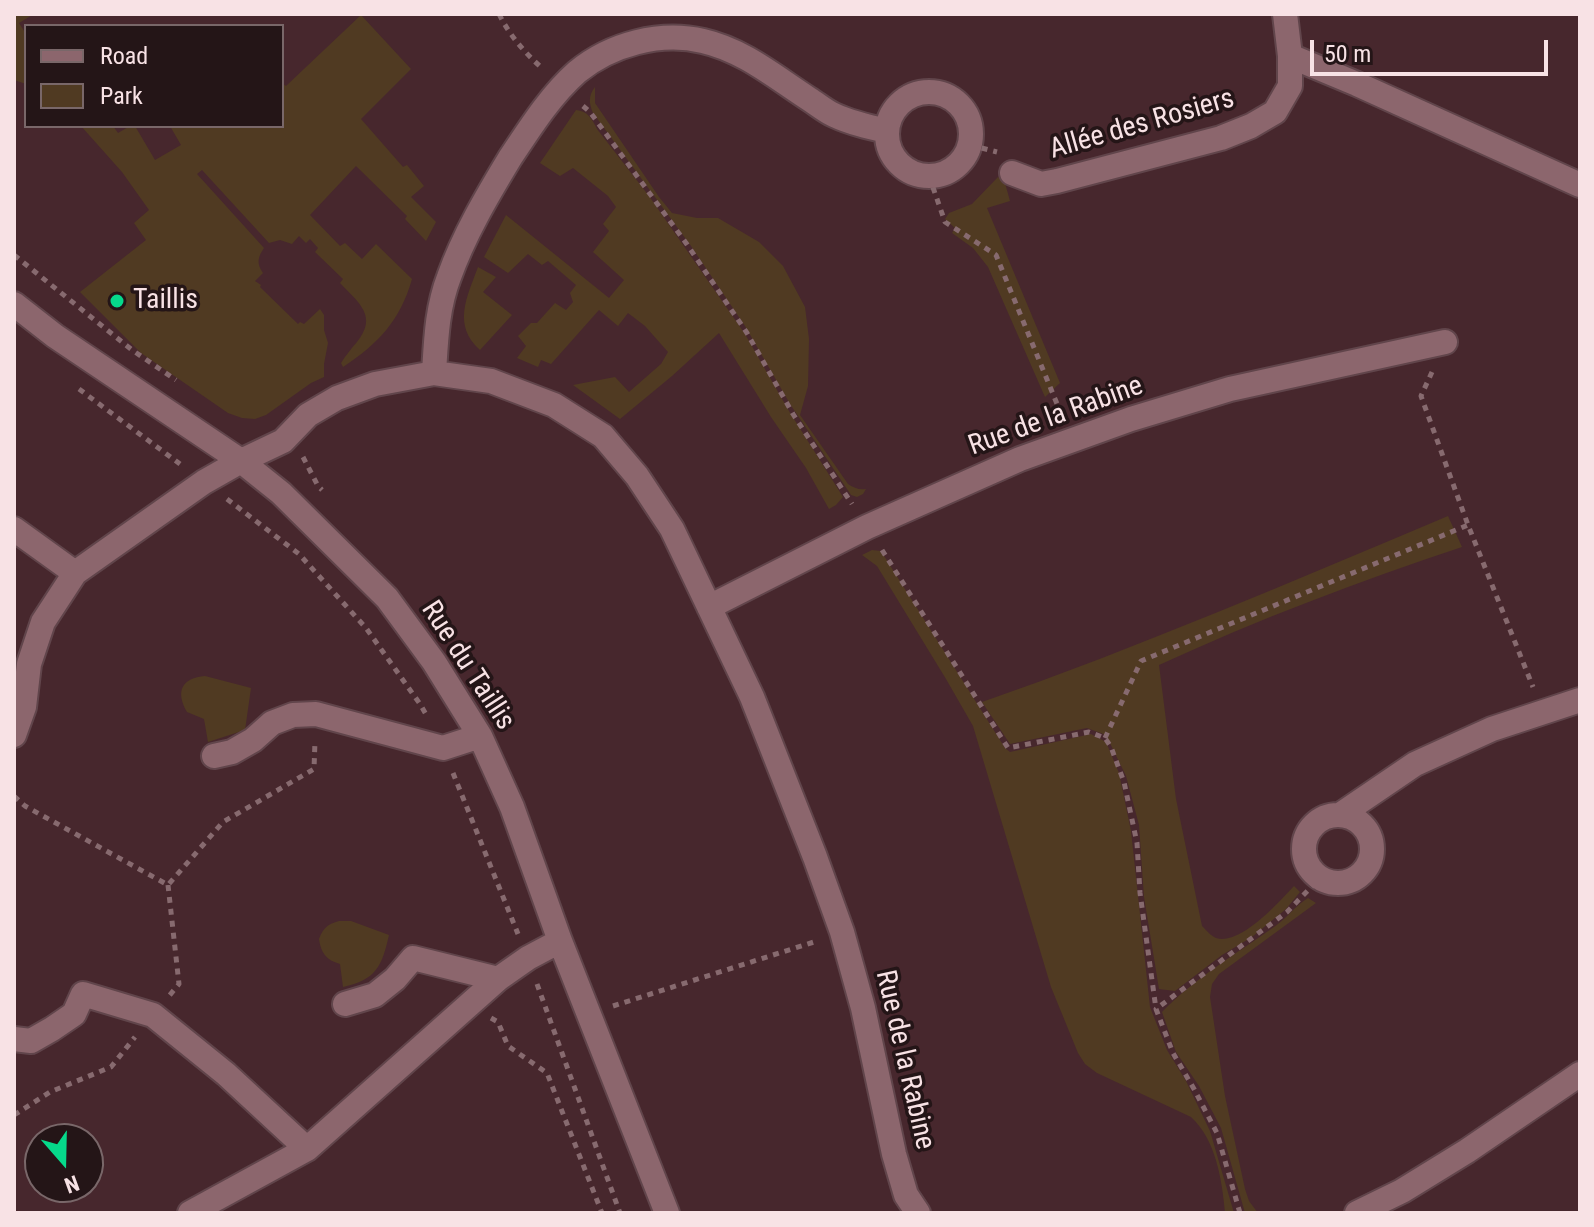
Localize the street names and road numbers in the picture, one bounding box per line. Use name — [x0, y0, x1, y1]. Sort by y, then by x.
street label: Allée des Rosiers — [1046, 83, 1238, 167]
street label: Rue de la Rabine — [964, 370, 1148, 464]
street label: Rue du Taillis — [413, 595, 521, 737]
street label: Rue de la Rabine — [867, 967, 941, 1153]

